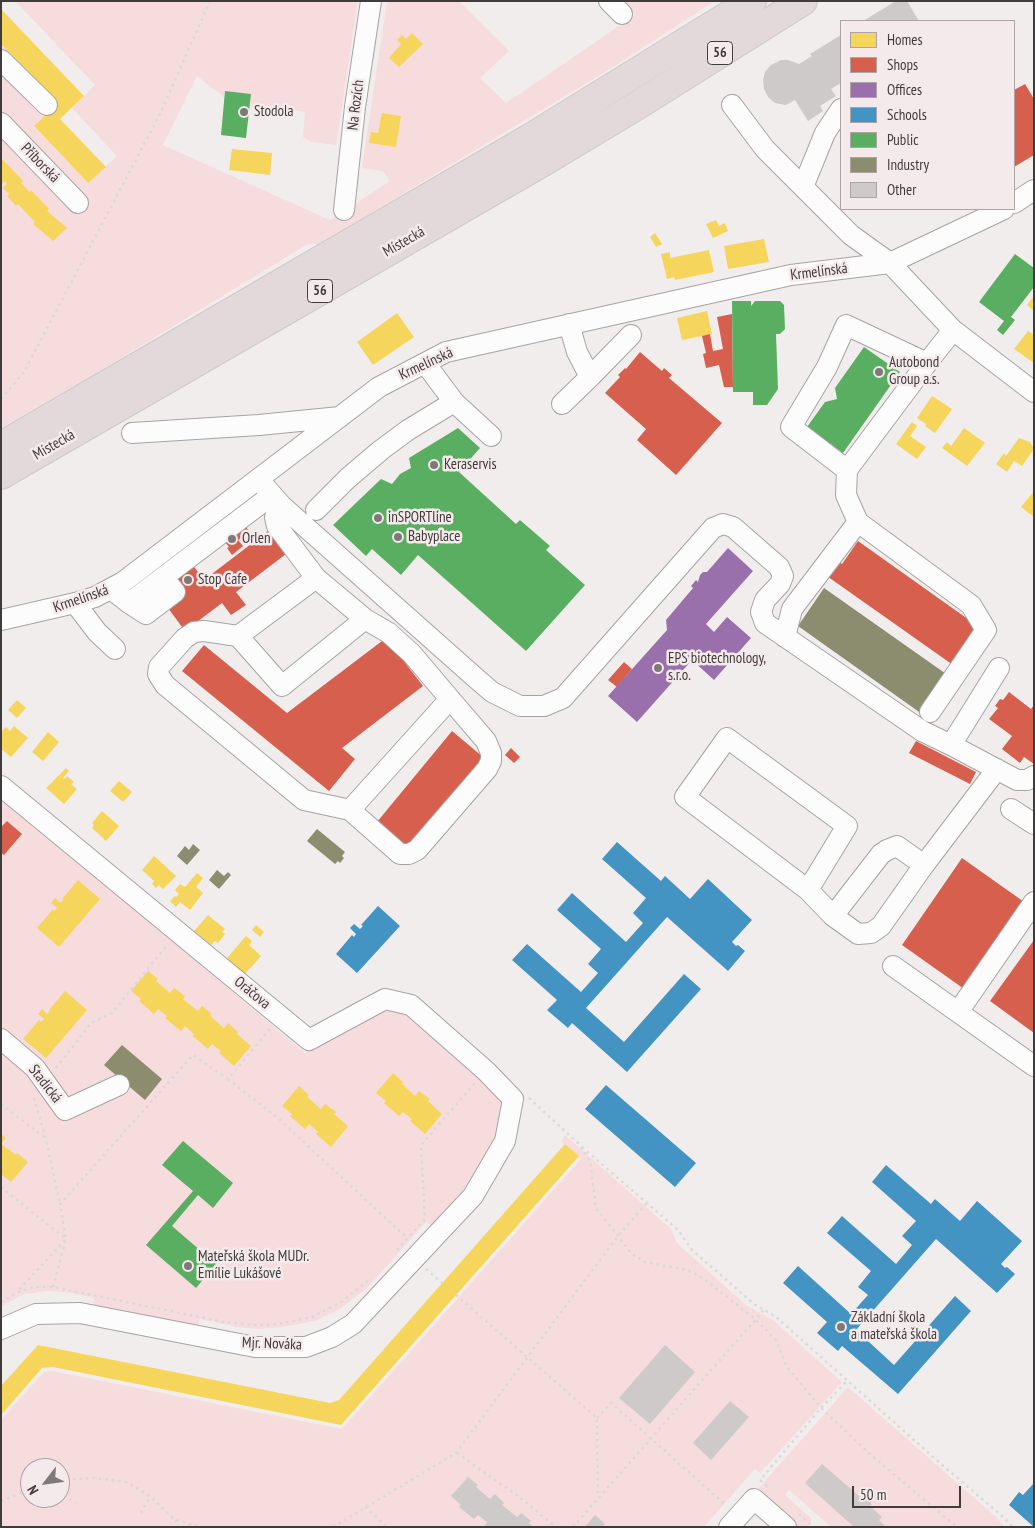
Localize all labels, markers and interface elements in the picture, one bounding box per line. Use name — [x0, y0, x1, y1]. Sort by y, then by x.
legend — [840, 20, 1015, 210]
text: Homes — [887, 30, 923, 49]
road number: 56 — [708, 42, 732, 64]
text: Shops — [887, 55, 918, 74]
street label: Na Rozích — [344, 79, 368, 131]
text: Offices — [887, 80, 922, 99]
place label: Stodola — [254, 103, 293, 121]
text: Schools — [887, 105, 927, 124]
marker: Stodola — [238, 106, 250, 118]
text: Public — [887, 130, 918, 149]
street label: Příborská — [17, 139, 63, 187]
text: Industry — [887, 155, 929, 174]
text: Other — [887, 180, 916, 199]
street label: Místecká — [380, 223, 428, 261]
street label: Krmelínská — [789, 260, 849, 284]
road number: 56 — [308, 280, 332, 302]
street label: Krmelínská — [396, 344, 456, 384]
place label: Autobond Group a.s. — [889, 354, 940, 389]
marker: Autobond Group a.s. — [873, 366, 885, 378]
street label: Místecká — [30, 426, 78, 464]
place label: Keraservis — [444, 456, 497, 474]
marker: Keraservis — [428, 459, 440, 471]
place label: inSPORTline — [388, 509, 452, 527]
marker: inSPORTline — [372, 512, 384, 524]
place label: Babyplace — [408, 528, 460, 546]
place label: Orlen — [242, 530, 271, 548]
marker: Babyplace — [392, 531, 404, 543]
marker: Orlen — [226, 533, 238, 545]
place label: Stop Cafe — [198, 571, 247, 589]
marker: Stop Cafe — [182, 574, 194, 586]
street label: Krmelínská — [51, 581, 111, 617]
place label: EPS biotechnology, s.r.o. — [668, 650, 766, 685]
marker: EPS biotechnology, s.r.o. — [652, 662, 664, 674]
street label: Oráčova — [230, 973, 274, 1013]
street label: Stadická — [25, 1061, 65, 1107]
place label: Mateřská škola MUDr. Emílie Lukášové — [198, 1248, 309, 1283]
marker: Mateřská škola MUDr. Emílie Lukášové — [182, 1260, 194, 1272]
place label: Základní škola a mateřská škola — [851, 1309, 937, 1344]
marker: Základní škola a mateřská škola — [835, 1321, 847, 1333]
street label: Mjr. Nováka — [242, 1334, 302, 1354]
north arrow — [20, 1458, 70, 1508]
scale bar — [855, 1476, 964, 1508]
text: N — [23, 1482, 43, 1498]
text: 50 m — [860, 1485, 886, 1504]

